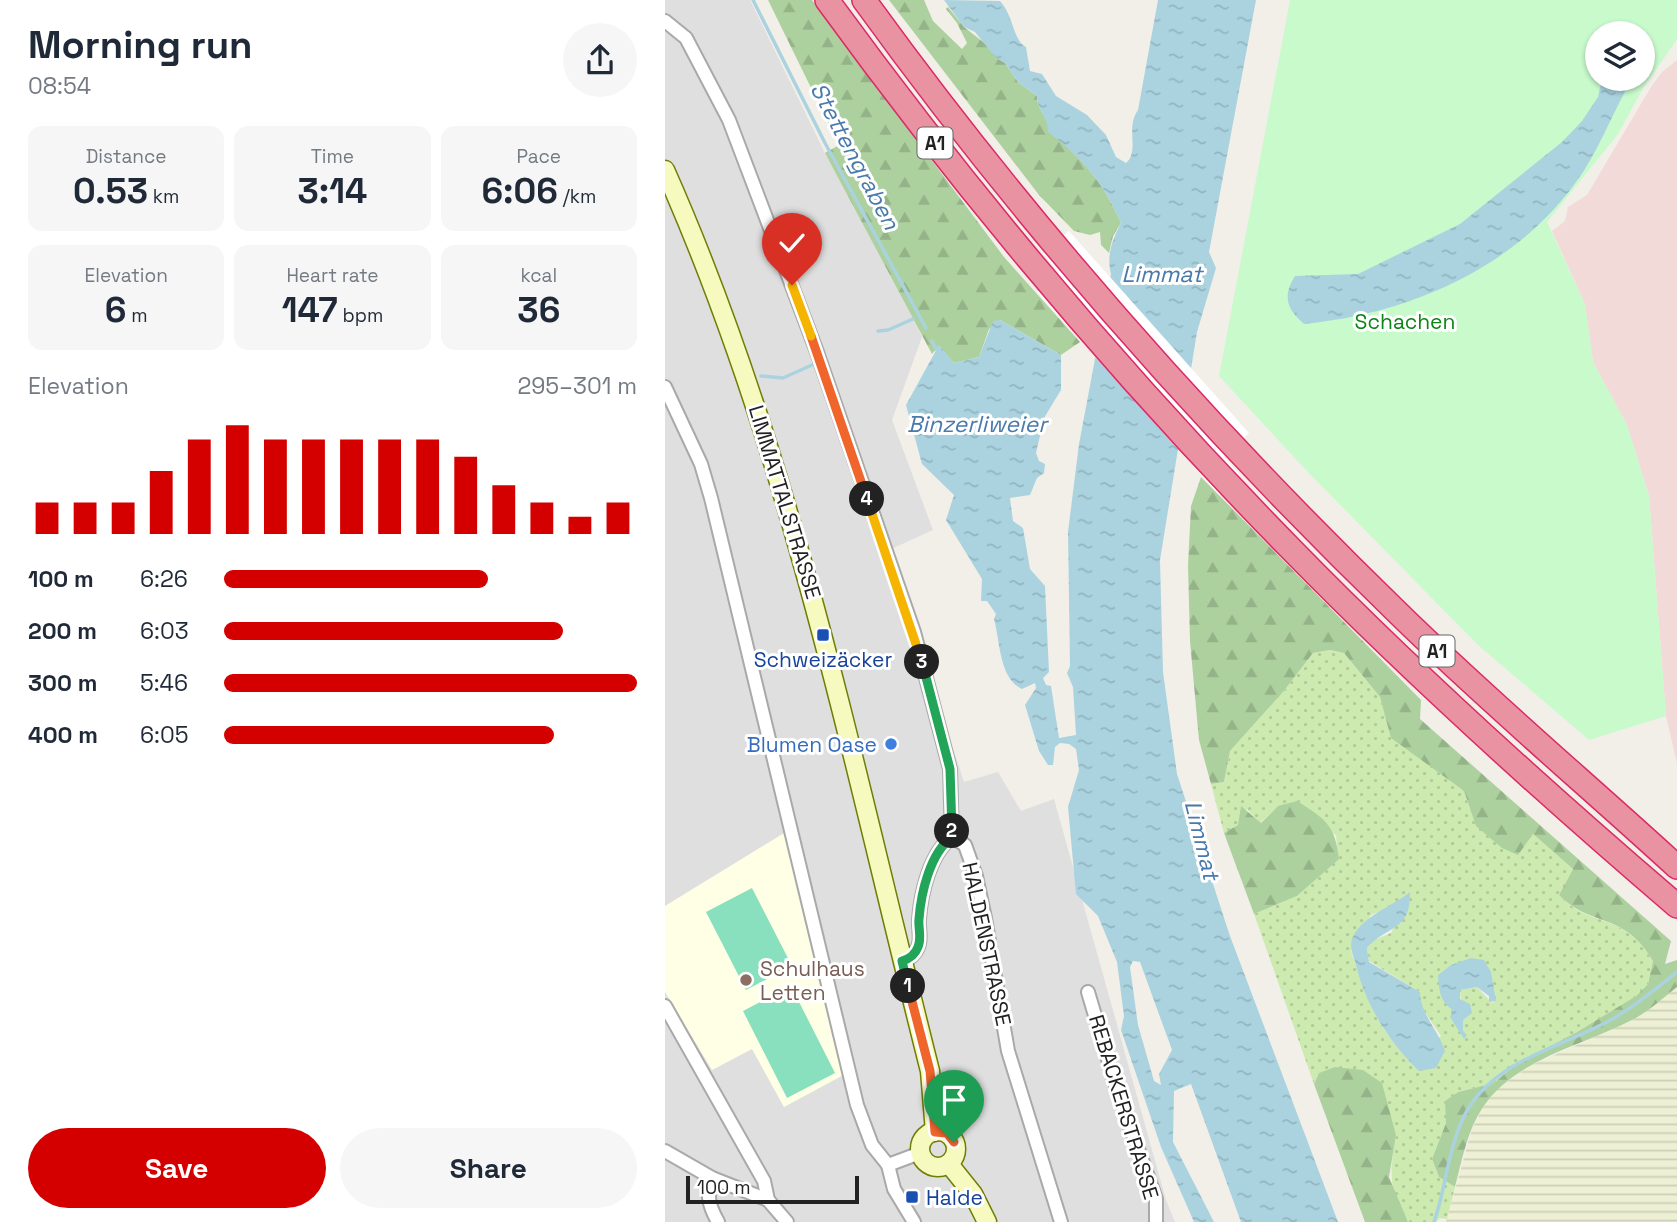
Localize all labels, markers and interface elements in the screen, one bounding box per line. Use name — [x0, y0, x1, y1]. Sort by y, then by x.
text: Morning run — [28, 21, 253, 69]
map controls — [1585, 21, 1655, 91]
button: layers — [1585, 21, 1655, 91]
button: share — [563, 23, 637, 97]
text: 08:54 — [28, 71, 91, 101]
water label: Stettengraben — [804, 77, 907, 236]
road number: A1 — [917, 127, 953, 158]
text: Distance — [86, 144, 167, 169]
text: Time — [311, 144, 354, 169]
text: Pace — [517, 144, 561, 169]
text: 0.53 — [73, 169, 148, 213]
text: 3:14 — [298, 169, 367, 213]
text: 6:06 — [481, 169, 558, 213]
text: km — [148, 184, 179, 209]
text: /km — [558, 184, 596, 209]
pin — [762, 213, 822, 285]
icon: check — [773, 224, 811, 262]
water label: Limmat — [1122, 259, 1205, 289]
text: Elevation — [85, 263, 168, 288]
text: Heart rate — [286, 263, 379, 288]
text: kcal — [520, 263, 557, 288]
text: 6 — [105, 288, 126, 332]
text: 147 — [282, 288, 338, 332]
text: 36 — [517, 288, 560, 332]
text: m — [126, 303, 148, 328]
text: bpm — [338, 303, 383, 328]
park label: Schachen — [1355, 308, 1455, 335]
text: Elevation — [28, 371, 129, 401]
text: 295–301 m — [517, 371, 637, 401]
street label: LIMMATTALSTRASSE — [743, 402, 827, 602]
water label: Binzerliweier — [907, 409, 1049, 439]
pin: 4 — [849, 482, 885, 516]
text: 4 — [860, 486, 873, 511]
text: 100 m — [28, 564, 94, 594]
text: 6:26 — [140, 564, 188, 594]
text: 200 m — [28, 616, 97, 646]
text: 6:03 — [140, 616, 189, 646]
marker: Schweizäcker — [815, 627, 831, 643]
road number: A1 — [1419, 636, 1455, 666]
pin: 3 — [905, 644, 939, 680]
place label: Schweizäcker — [754, 646, 892, 673]
text: 3 — [916, 649, 927, 674]
text: 300 m — [28, 668, 97, 698]
text: 5:46 — [140, 668, 188, 698]
text: 400 m — [28, 720, 98, 750]
text: 6:05 — [140, 720, 188, 750]
place label: Blumen Oase — [747, 731, 877, 758]
marker: Blumen Oase — [883, 736, 899, 752]
water label: Limmat — [1178, 797, 1227, 885]
pin: 2 — [935, 814, 969, 848]
text: 2 — [946, 818, 957, 843]
street label: HALDENSTRASSE — [956, 860, 1018, 1028]
place label: Schulhaus Letten — [760, 955, 865, 1006]
pin: 1 — [891, 968, 925, 1004]
marker: Schulhaus Letten — [738, 972, 754, 988]
text: 1 — [903, 973, 912, 998]
street label: REBACKERSTRASSE — [1083, 1011, 1165, 1203]
pin — [924, 1070, 984, 1142]
icon: arrive — [935, 1081, 973, 1119]
button: Save — [28, 1128, 326, 1208]
button: Share — [340, 1128, 637, 1208]
scale bar — [686, 1173, 859, 1205]
text: 100 m — [697, 1175, 751, 1200]
place label: Halde — [926, 1184, 983, 1211]
marker: Halde — [904, 1189, 920, 1205]

